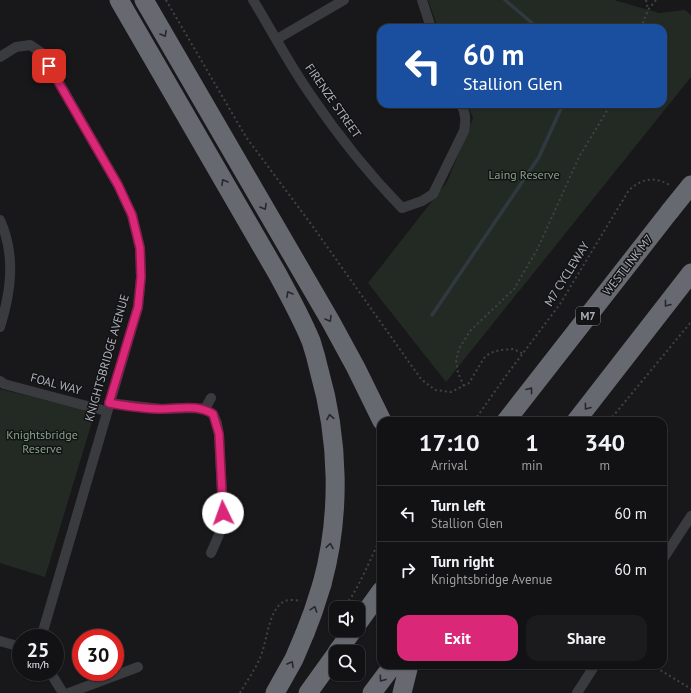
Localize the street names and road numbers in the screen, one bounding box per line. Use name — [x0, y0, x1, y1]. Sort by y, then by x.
street label: FIRENZE STREET — [302, 61, 365, 141]
street label: WESTLINK M7 — [599, 231, 656, 298]
street label: M7 CYCLEWAY — [541, 238, 592, 309]
street label: KNIGHTSBRIDGE AVENUE — [81, 293, 132, 423]
road number: M7 — [576, 307, 600, 325]
street label: FOAL WAY — [29, 370, 84, 398]

